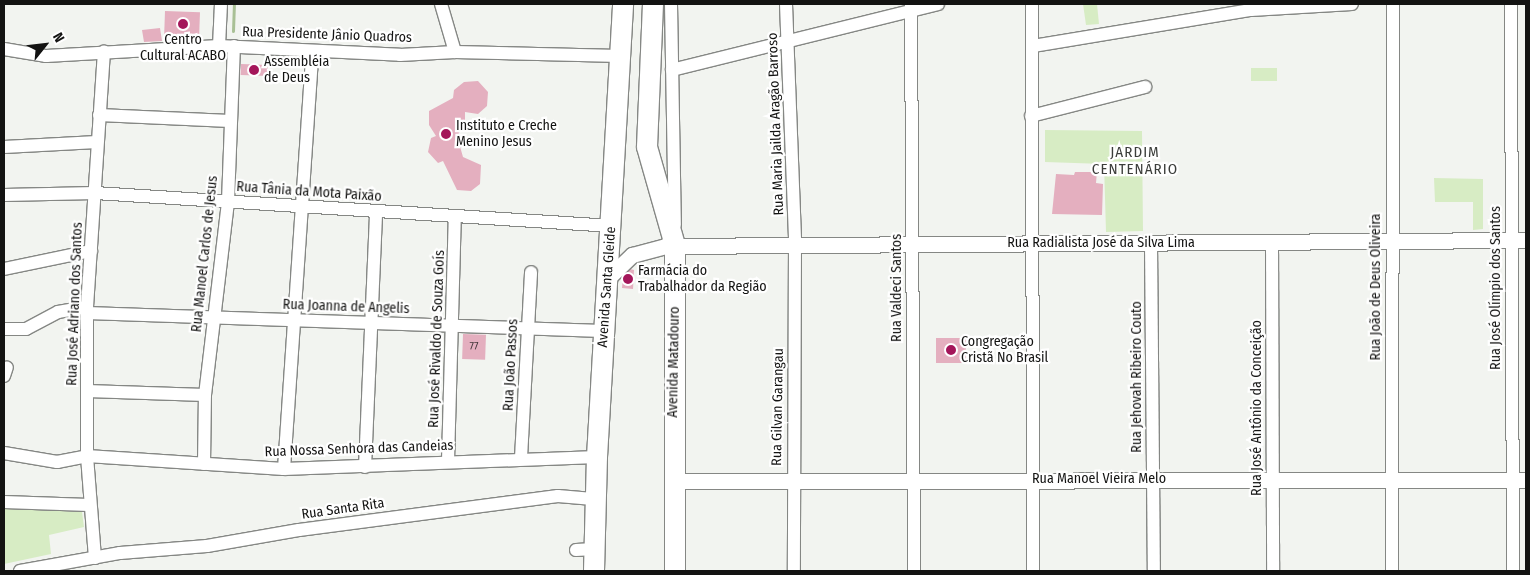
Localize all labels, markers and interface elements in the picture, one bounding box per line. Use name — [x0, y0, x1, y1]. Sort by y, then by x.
marker: Centro Cultural ACABO — [177, 18, 189, 30]
north arrow — [20, 20, 70, 70]
street label: Rua Presidente Jânio Quadros — [242, 24, 412, 46]
text: N — [49, 30, 68, 45]
place label: Centro Cultural ACABO — [140, 32, 226, 64]
street label: Rua Maria Jailda Aragão Barroso — [764, 32, 788, 216]
place label: Assembléia de Deus — [264, 54, 329, 86]
marker: Assembléia de Deus — [248, 64, 260, 76]
place label: Instituto e Creche Menino Jesus — [456, 118, 557, 150]
marker: Instituto e Creche Menino Jesus — [440, 128, 452, 140]
district label: JARDIM CENTENÁRIO — [1091, 143, 1179, 178]
street label: Rua Manoel Carlos de Jesus — [188, 175, 222, 333]
street label: Rua Tânia da Mota Paixão — [236, 179, 382, 205]
street label: Rua José Olímpio dos Santos — [1488, 206, 1504, 370]
street label: Rua João de Deus Oliveira — [1368, 214, 1384, 360]
street label: Rua José Adriano dos Santos — [64, 222, 86, 386]
street label: Avenida Santa Gleide — [594, 226, 620, 348]
street label: Rua Valdeci Santos — [889, 234, 905, 342]
street label: Rua Radialista José da Silva Lima — [1007, 235, 1195, 251]
street label: Rua José Rivaldo de Souza Goís — [426, 250, 448, 428]
place label: Farmácia do Trabalhador da Região — [638, 263, 767, 296]
marker: Farmácia do Trabalhador da Região — [622, 273, 634, 285]
street label: Rua Joanna de Angelis — [282, 296, 410, 318]
street label: Rua Jehovah Ribeiro Couto — [1129, 301, 1145, 453]
street label: Avenida Matadouro — [665, 306, 683, 418]
street label: Rua João Passos — [500, 319, 522, 411]
street label: Rua José Antônio da Conceição — [1249, 320, 1265, 496]
place label: Congregação Cristã No Brasil — [961, 334, 1048, 367]
house number: 77 — [470, 340, 478, 354]
marker: Congregação Cristã No Brasil — [945, 344, 957, 356]
street label: Rua Gilvan Garangau — [769, 348, 787, 466]
street label: Rua Nossa Senhora das Candeias — [264, 437, 454, 461]
street label: Rua Manoel Vieira Melo — [1032, 471, 1166, 487]
street label: Rua Santa Rita — [301, 495, 385, 523]

